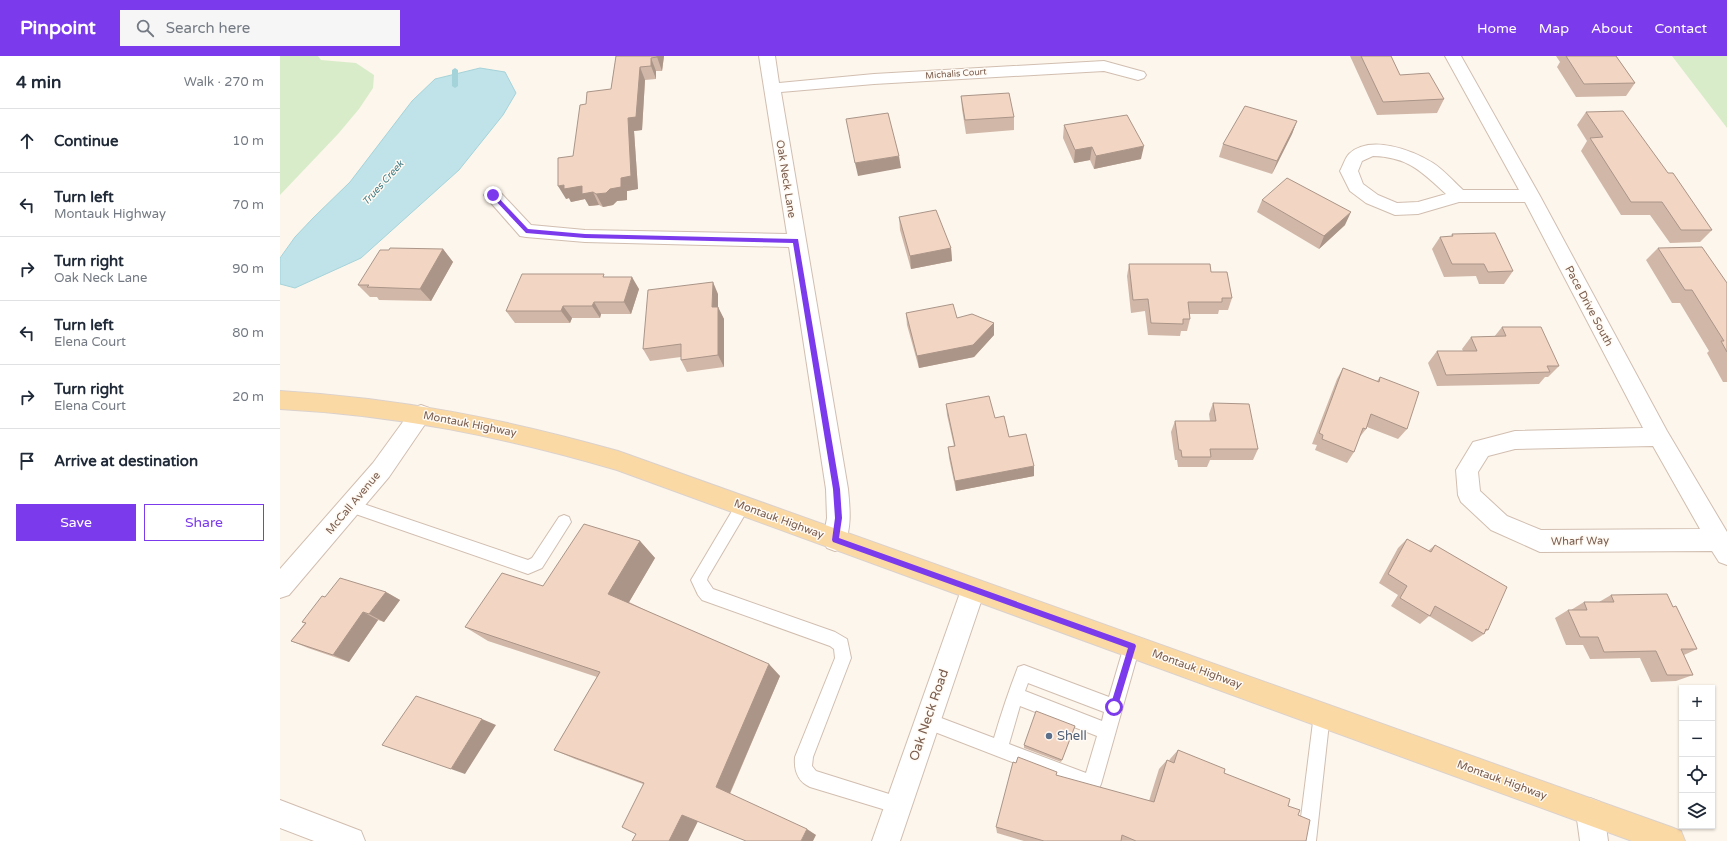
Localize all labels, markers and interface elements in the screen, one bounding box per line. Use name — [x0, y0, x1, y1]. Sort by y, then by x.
search box — [120, 10, 400, 46]
text: Pinpoint — [20, 17, 96, 39]
icon: search — [134, 17, 156, 39]
text: Search here — [166, 19, 250, 37]
text: Home — [1477, 20, 1517, 37]
text: Map — [1539, 20, 1569, 37]
text: About — [1591, 20, 1633, 37]
text: Contact — [1655, 20, 1707, 37]
street label: Michalis Court — [925, 66, 988, 82]
text: 4 min — [16, 72, 61, 93]
text: Walk · 270 m — [184, 74, 264, 90]
icon: ahead — [16, 130, 38, 152]
text: Continue — [54, 132, 118, 150]
text: 10 m — [232, 133, 264, 149]
street label: Oak Neck Lane — [773, 139, 799, 219]
water label: Trues Creek — [360, 157, 407, 208]
route end — [484, 186, 502, 204]
text: Turn left — [54, 188, 114, 206]
icon: left — [16, 194, 38, 216]
text: 70 m — [232, 197, 264, 213]
text: Montauk Highway — [54, 206, 166, 222]
text: Turn right — [54, 252, 124, 270]
icon: right — [16, 258, 38, 280]
text: 90 m — [232, 261, 264, 277]
street label: Pace Drive South — [1562, 264, 1616, 348]
text: Oak Neck Lane — [54, 270, 147, 286]
text: Turn left — [54, 316, 114, 334]
icon: left — [16, 322, 38, 344]
text: 80 m — [232, 325, 264, 341]
text: Elena Court — [54, 334, 126, 350]
text: Turn right — [54, 380, 124, 398]
icon: right — [16, 386, 38, 408]
text: 20 m — [232, 389, 264, 405]
text: Elena Court — [54, 398, 126, 414]
street label: Montauk Highway — [422, 409, 518, 439]
icon: arrive — [16, 450, 38, 472]
text: Arrive at destination — [54, 452, 198, 470]
street label: McCall Avenue — [323, 469, 383, 537]
street label: Montauk Highway — [732, 497, 826, 541]
button: Save — [16, 504, 136, 541]
button: Share — [144, 504, 264, 541]
street label: Wharf Way — [1551, 534, 1609, 548]
street label: Montauk Highway — [1150, 647, 1244, 691]
street label: Oak Neck Road — [906, 667, 952, 763]
map controls — [1679, 685, 1715, 829]
button: + — [1679, 685, 1715, 721]
route start — [1105, 698, 1123, 716]
button: − — [1679, 721, 1715, 757]
place label: Shell — [1057, 728, 1087, 744]
marker: Shell — [1044, 731, 1054, 741]
button: locate — [1679, 757, 1715, 793]
street label: Montauk Highway — [1455, 758, 1549, 802]
button: layers — [1679, 793, 1715, 829]

